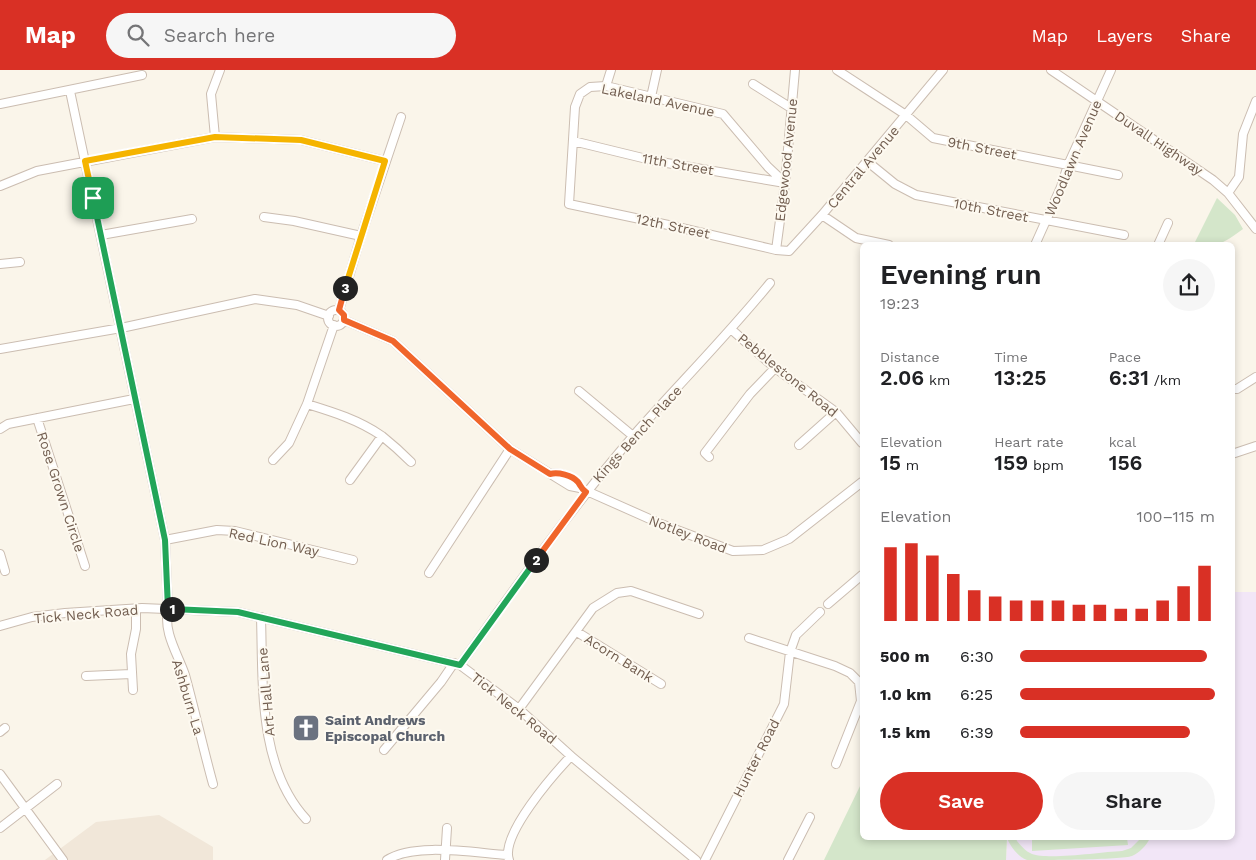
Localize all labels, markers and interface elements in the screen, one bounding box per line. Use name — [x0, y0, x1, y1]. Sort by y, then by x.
search box — [106, 13, 456, 58]
text: Map — [25, 21, 76, 49]
icon: search — [124, 21, 152, 49]
text: Search here — [164, 24, 275, 47]
text: Map — [1031, 25, 1068, 46]
text: Layers — [1096, 25, 1153, 46]
text: Share — [1181, 25, 1231, 46]
street label: Lakeland Avenue — [600, 80, 716, 120]
street label: Woodlawn Avenue — [1041, 97, 1105, 219]
street label: Edgewood Avenue — [772, 98, 800, 222]
street label: Duvall Highway — [1112, 108, 1207, 179]
street label: Central Avenue — [824, 122, 902, 212]
street label: 9th Street — [946, 133, 1018, 163]
street label: 11th Street — [641, 150, 715, 178]
pin — [72, 177, 114, 219]
icon: arrive — [79, 184, 107, 212]
street label: 10th Street — [952, 195, 1030, 225]
street label: 12th Street — [635, 210, 712, 242]
text: Evening run — [880, 258, 1041, 291]
button: share — [1163, 259, 1215, 311]
pin: 3 — [332, 276, 358, 300]
text: 3 — [341, 280, 350, 296]
text: 19:23 — [880, 294, 920, 313]
street label: Pebblestone Road — [735, 330, 841, 420]
text: Distance — [880, 349, 940, 365]
text: Time — [994, 349, 1028, 365]
text: Pace — [1109, 349, 1141, 365]
text: 2.06 — [880, 365, 924, 390]
text: 13:25 — [994, 365, 1046, 390]
text: 6:31 — [1109, 365, 1149, 390]
text: km — [924, 372, 950, 388]
text: /km — [1149, 372, 1181, 388]
street label: Kings Bench Place — [589, 382, 685, 486]
street label: Rose Grown Circle — [34, 430, 88, 554]
text: Elevation — [880, 434, 943, 450]
text: Heart rate — [994, 434, 1064, 450]
text: kcal — [1109, 434, 1136, 450]
text: 15 — [880, 450, 901, 475]
text: 159 — [994, 450, 1028, 475]
text: 156 — [1109, 450, 1143, 475]
text: m — [901, 457, 919, 473]
text: bpm — [1028, 457, 1064, 473]
text: Elevation — [880, 507, 951, 526]
text: 100–115 m — [1136, 507, 1215, 526]
street label: Notley Road — [647, 512, 729, 556]
street label: Red Lion Way — [227, 525, 321, 560]
pin: 2 — [524, 548, 548, 572]
text: 2 — [532, 552, 541, 568]
pin: 1 — [160, 596, 184, 622]
street label: Tick Neck Road — [33, 601, 139, 627]
text: 1 — [169, 601, 176, 617]
street label: Acorn Bank — [582, 630, 656, 686]
street label: Art Hall Lane — [254, 647, 278, 737]
text: 500 m — [880, 647, 930, 666]
text: 6:30 — [960, 647, 994, 666]
street label: Ashburn La — [169, 657, 207, 737]
street label: Tick Neck Road — [468, 669, 560, 747]
text: 1.0 km — [880, 685, 931, 704]
text: 6:25 — [960, 685, 993, 704]
place label: Saint Andrews Episcopal Church — [325, 712, 445, 744]
church icon: Saint Andrews Episcopal Church — [291, 713, 321, 743]
street label: Hunter Road — [729, 716, 783, 800]
text: 1.5 km — [880, 723, 930, 742]
text: 6:39 — [960, 723, 994, 742]
button: Save — [880, 772, 1043, 830]
button: Share — [1053, 772, 1215, 830]

